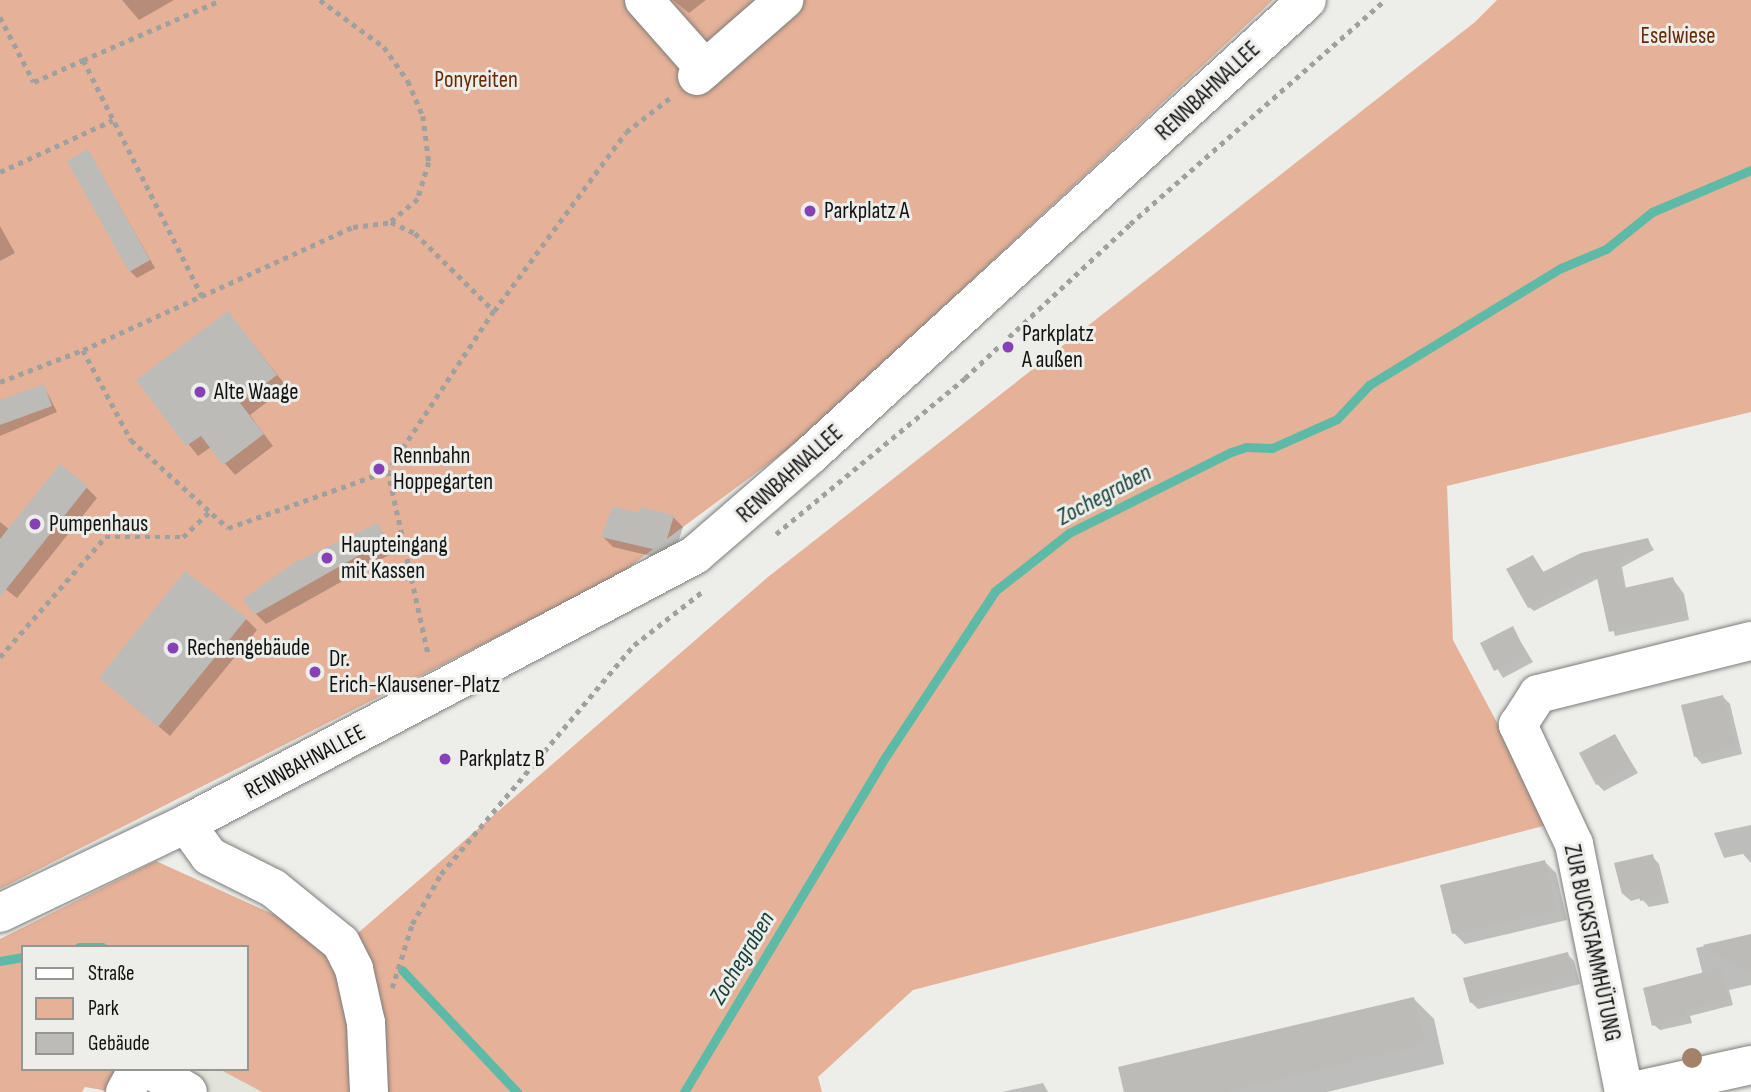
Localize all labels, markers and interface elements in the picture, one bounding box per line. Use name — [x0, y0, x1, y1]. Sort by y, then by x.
park label: Eselwiese — [1640, 22, 1716, 50]
street label: RENNBAHNALLEE — [1150, 36, 1266, 146]
park label: Ponyreiten — [434, 66, 518, 94]
place label: Parkplatz A — [824, 197, 909, 225]
marker: Parkplatz A — [802, 203, 818, 219]
place label: Parkplatz A außen — [1022, 320, 1094, 374]
marker: Parkplatz A außen — [1000, 339, 1016, 355]
place label: Alte Waage — [214, 378, 299, 406]
marker: Alte Waage — [192, 384, 208, 400]
street label: RENNBAHNALLEE — [731, 419, 849, 529]
place label: Rennbahn Hoppegarten — [393, 442, 493, 496]
water label: Zochegraben — [1052, 458, 1156, 532]
marker: Rennbahn Hoppegarten — [371, 461, 387, 477]
place label: Pumpenhaus — [49, 510, 148, 538]
marker: Pumpenhaus — [27, 516, 43, 532]
place label: Haupteingang mit Kassen — [341, 531, 448, 585]
marker: Haupteingang mit Kassen — [319, 550, 335, 566]
place label: Rechengebäude — [187, 634, 310, 662]
marker: Rechengebäude — [165, 640, 181, 656]
place label: Dr. Erich-Klausener-Platz — [329, 645, 500, 699]
marker: Dr. Erich-Klausener-Platz — [307, 664, 323, 680]
street label: RENNBAHNALLEE — [240, 719, 370, 805]
place label: Parkplatz B — [459, 745, 545, 773]
marker: Parkplatz B — [437, 751, 453, 767]
street label: ZUR BUCKSTAMMHÜTUNG — [1558, 842, 1626, 1044]
water label: Zochegraben — [703, 907, 781, 1009]
legend — [21, 945, 248, 1071]
text: Straße — [88, 961, 134, 986]
text: Park — [88, 996, 119, 1021]
text: Gebäude — [88, 1031, 150, 1056]

